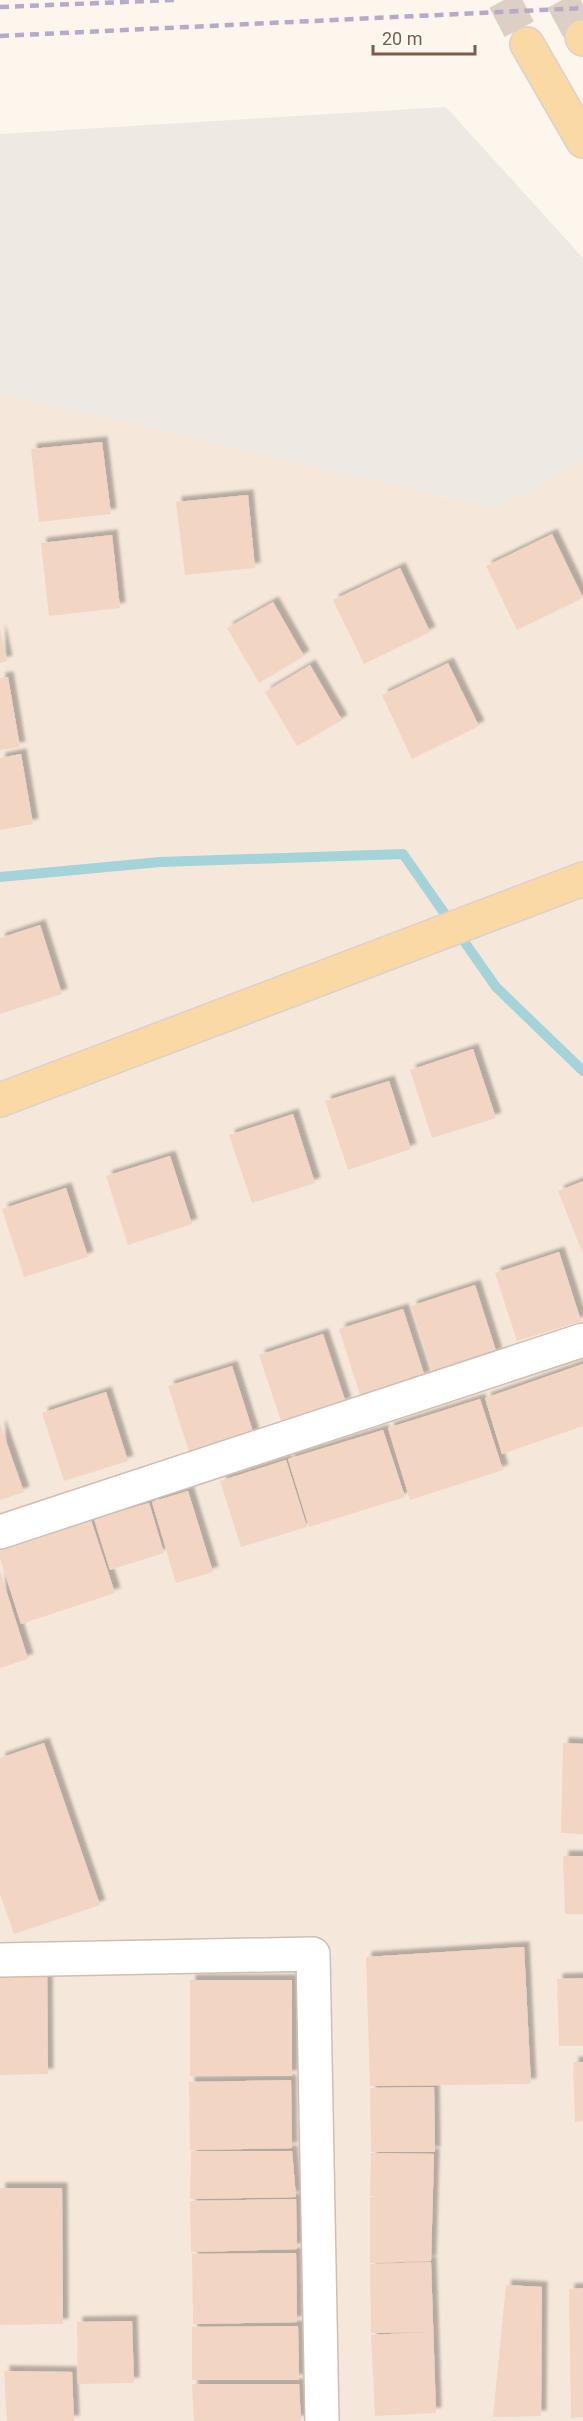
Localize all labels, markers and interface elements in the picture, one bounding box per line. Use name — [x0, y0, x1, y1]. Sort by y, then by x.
scale bar — [373, 18, 475, 56]
text: 20 m — [382, 28, 422, 49]

